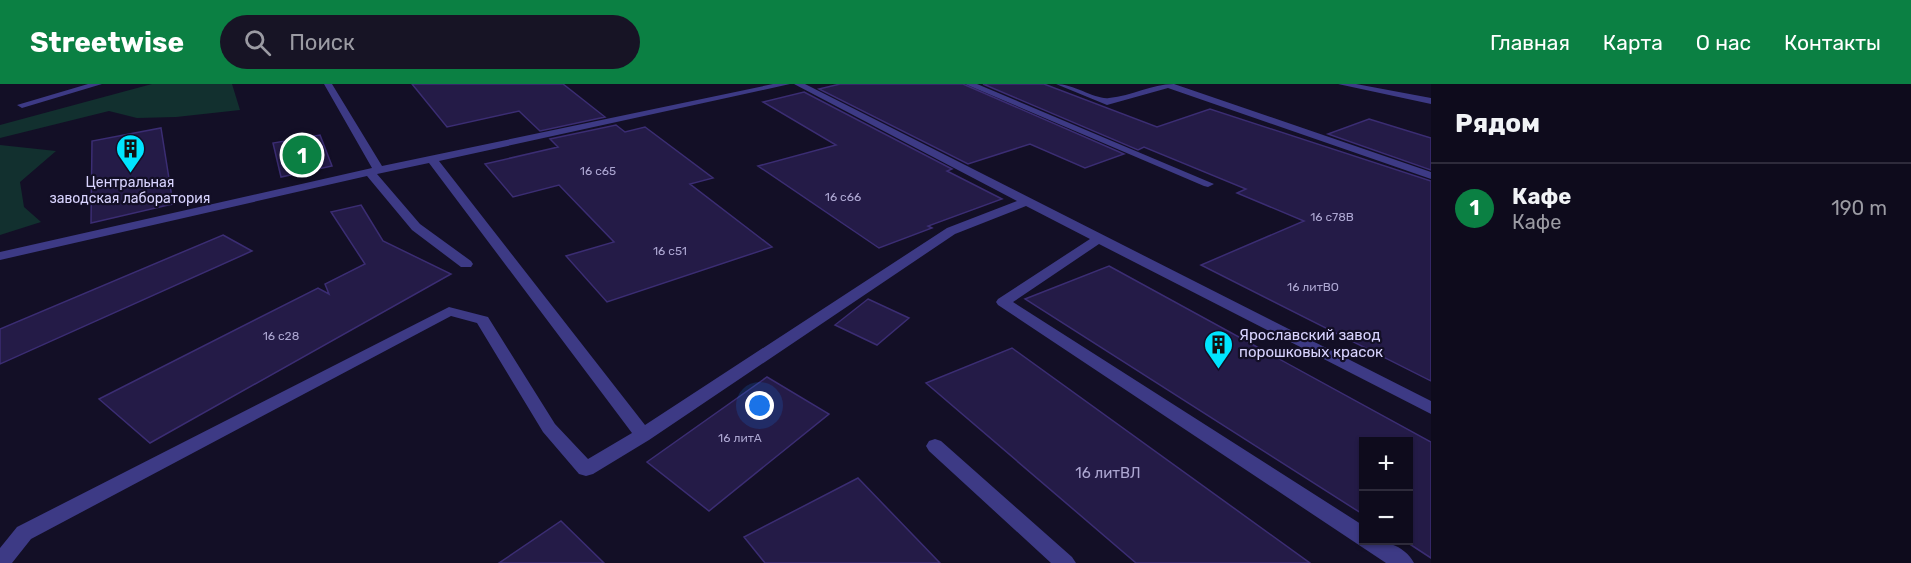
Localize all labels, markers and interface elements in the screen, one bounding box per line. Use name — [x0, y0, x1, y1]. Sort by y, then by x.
search box — [220, 15, 640, 69]
text: Streetwise — [30, 26, 184, 59]
icon: search — [241, 26, 274, 59]
text: Поиск — [289, 29, 355, 56]
text: Главная — [1490, 30, 1570, 55]
text: Карта — [1603, 30, 1663, 55]
text: О нас — [1696, 30, 1751, 55]
text: Контакты — [1784, 30, 1881, 55]
text: Рядом — [1455, 108, 1540, 139]
building icon: Центральная заводская лаборатория — [114, 132, 146, 174]
pin: 1 — [282, 132, 322, 178]
house number: 16 с65 — [580, 164, 616, 178]
place label: Центральная заводская лаборатория — [50, 174, 211, 207]
text: Кафе — [1512, 183, 1571, 210]
house number: 16 с66 — [825, 190, 861, 204]
text: 1 — [1470, 196, 1479, 220]
text: 190 m — [1831, 196, 1887, 220]
house number: 16 с78В — [1310, 210, 1354, 224]
text: Кафе — [1512, 210, 1561, 234]
house number: 16 с51 — [653, 244, 687, 258]
house number: 16 литВО — [1287, 280, 1339, 294]
place label: Ярославский завод порошковых красок — [1239, 326, 1383, 361]
building icon: Ярославский завод порошковых красок — [1202, 328, 1234, 370]
house number: 16 с28 — [263, 329, 299, 343]
your location — [745, 391, 774, 420]
house number: 16 литА — [718, 431, 762, 445]
map controls — [1359, 437, 1413, 545]
button: + — [1359, 437, 1413, 491]
house number: 16 литВЛ — [1075, 464, 1141, 482]
button: − — [1359, 491, 1413, 545]

